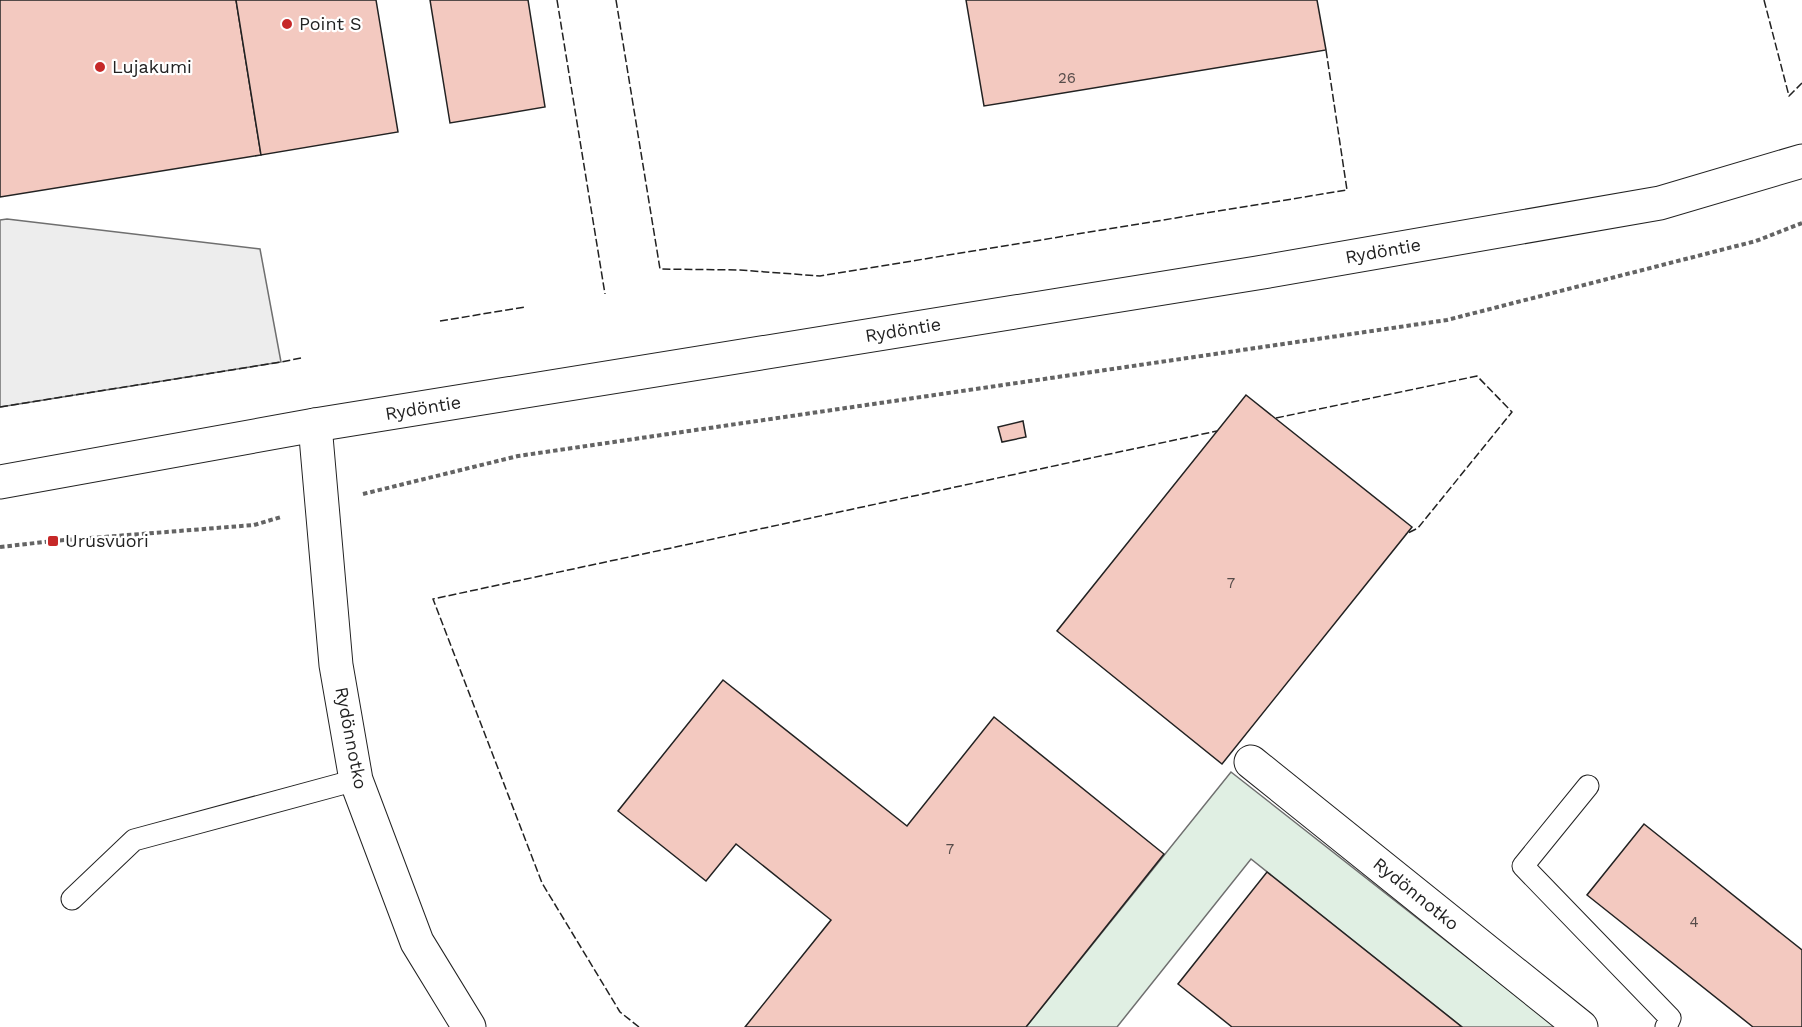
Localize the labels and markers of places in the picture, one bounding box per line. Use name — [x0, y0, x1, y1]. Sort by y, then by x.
place label: Point S — [299, 13, 362, 34]
marker: Point S — [280, 17, 294, 31]
place label: Lujakumi — [112, 56, 192, 77]
marker: Lujakumi — [93, 60, 107, 74]
place label: Urusvuori — [65, 530, 149, 551]
marker: Urusvuori — [46, 534, 60, 548]

